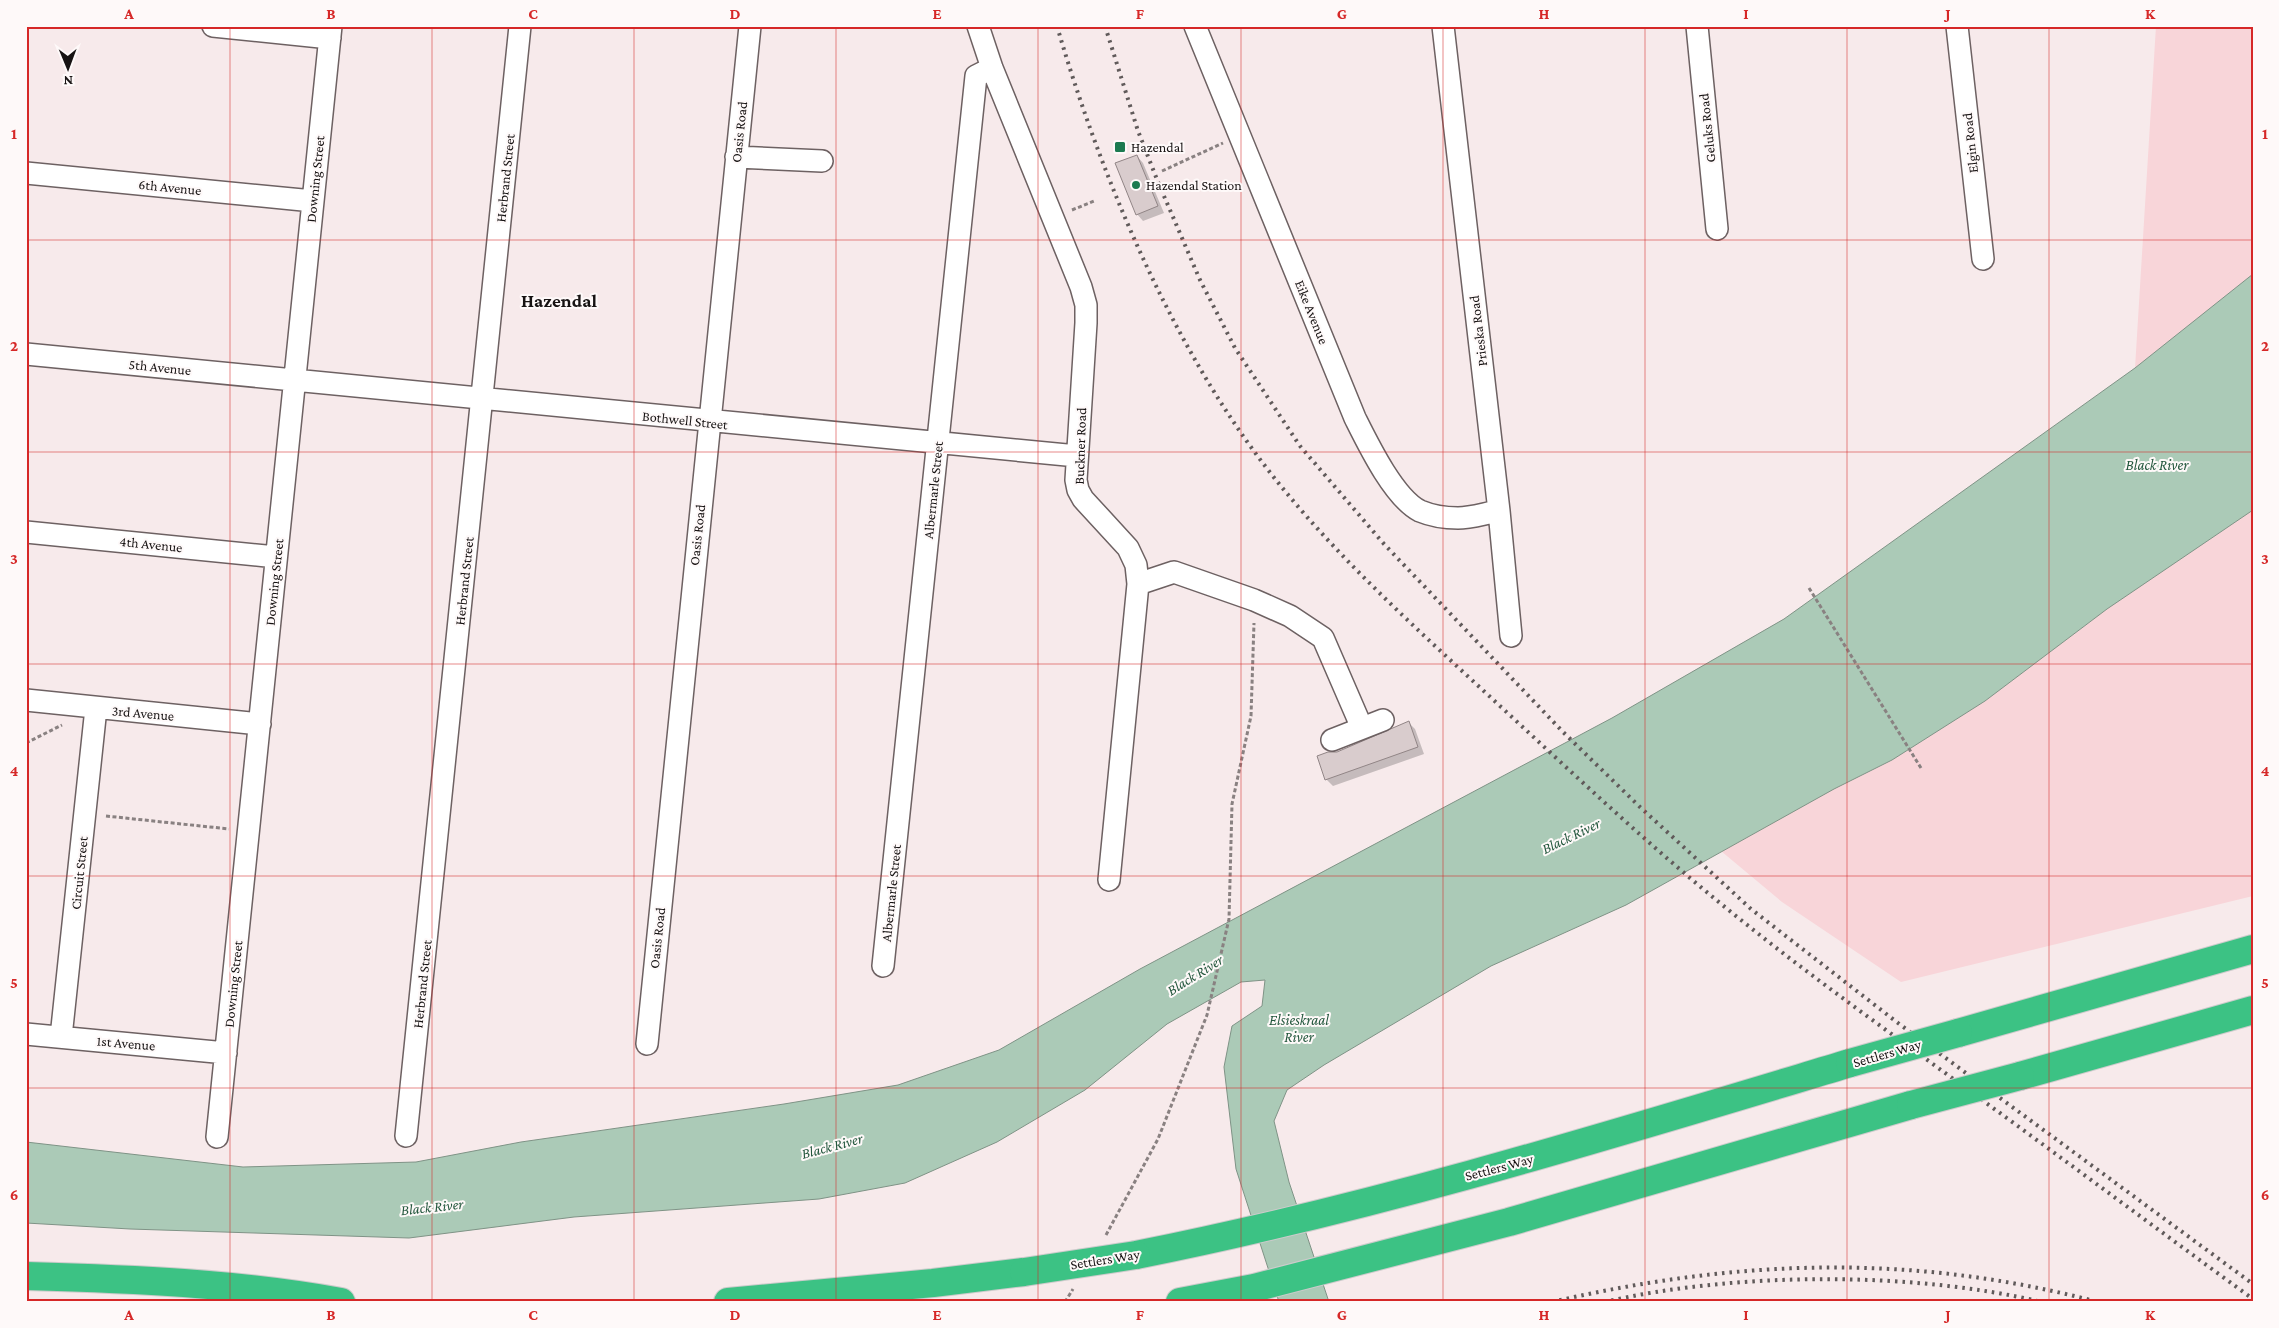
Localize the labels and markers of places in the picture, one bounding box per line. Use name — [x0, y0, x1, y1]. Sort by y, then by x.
place label: Hazendal — [1131, 139, 1184, 155]
marker: Hazendal — [1113, 140, 1127, 154]
place label: Hazendal Station — [1146, 177, 1242, 193]
marker: Hazendal Station — [1130, 179, 1142, 191]

